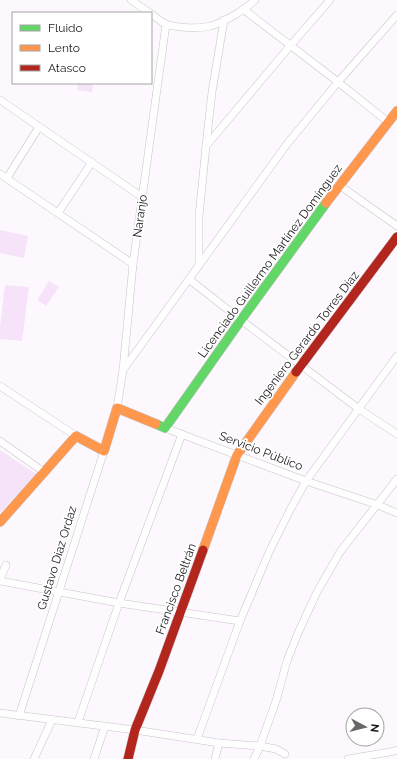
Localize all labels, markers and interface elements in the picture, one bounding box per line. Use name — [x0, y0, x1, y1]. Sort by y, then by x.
legend — [12, 12, 152, 84]
text: Fluido — [48, 21, 83, 35]
text: Lento — [48, 41, 80, 55]
text: Atasco — [48, 61, 86, 75]
street label: Licenciado Guillermo Martínez Domínguez — [195, 162, 345, 360]
street label: Naranjo — [130, 194, 150, 238]
street label: Ingeniero Gerardo Torres Díaz — [252, 268, 362, 408]
street label: Servicio Público — [217, 429, 305, 473]
street label: Gustavo Díaz Ordaz — [35, 504, 79, 612]
street label: Francisco Beltrán — [153, 541, 199, 637]
north arrow — [345, 707, 385, 747]
text: N — [367, 723, 381, 733]

